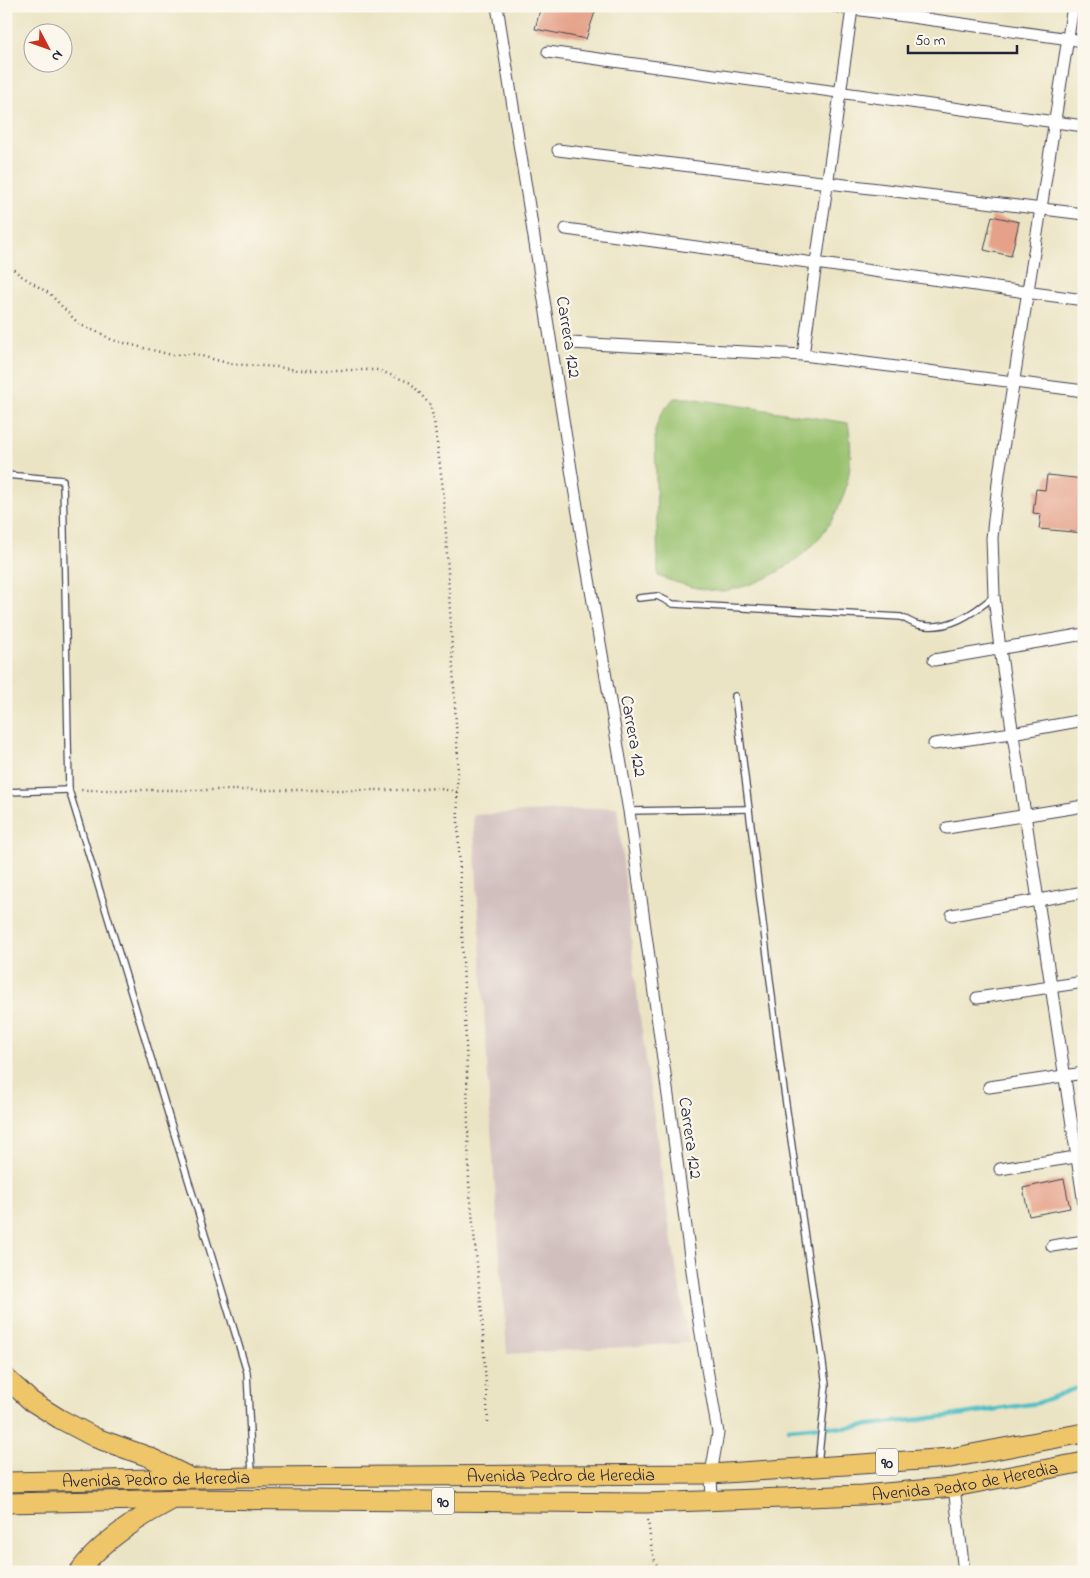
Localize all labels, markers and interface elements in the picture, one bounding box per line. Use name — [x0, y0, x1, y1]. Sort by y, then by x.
north arrow — [22, 22, 72, 72]
scale bar — [908, 22, 1016, 54]
text: 50 m — [915, 30, 946, 52]
text: N — [46, 45, 68, 66]
street label: Carrera 122 — [548, 295, 586, 380]
street label: Carrera 122 — [612, 694, 652, 779]
street label: Carrera 122 — [670, 1096, 708, 1181]
road number: 90 — [876, 1448, 898, 1475]
street label: Avenida Pedro de Heredia — [871, 1456, 1060, 1509]
street label: Avenida Pedro de Heredia — [467, 1463, 655, 1491]
street label: Avenida Pedro de Heredia — [62, 1466, 250, 1496]
road number: 90 — [432, 1488, 454, 1514]

